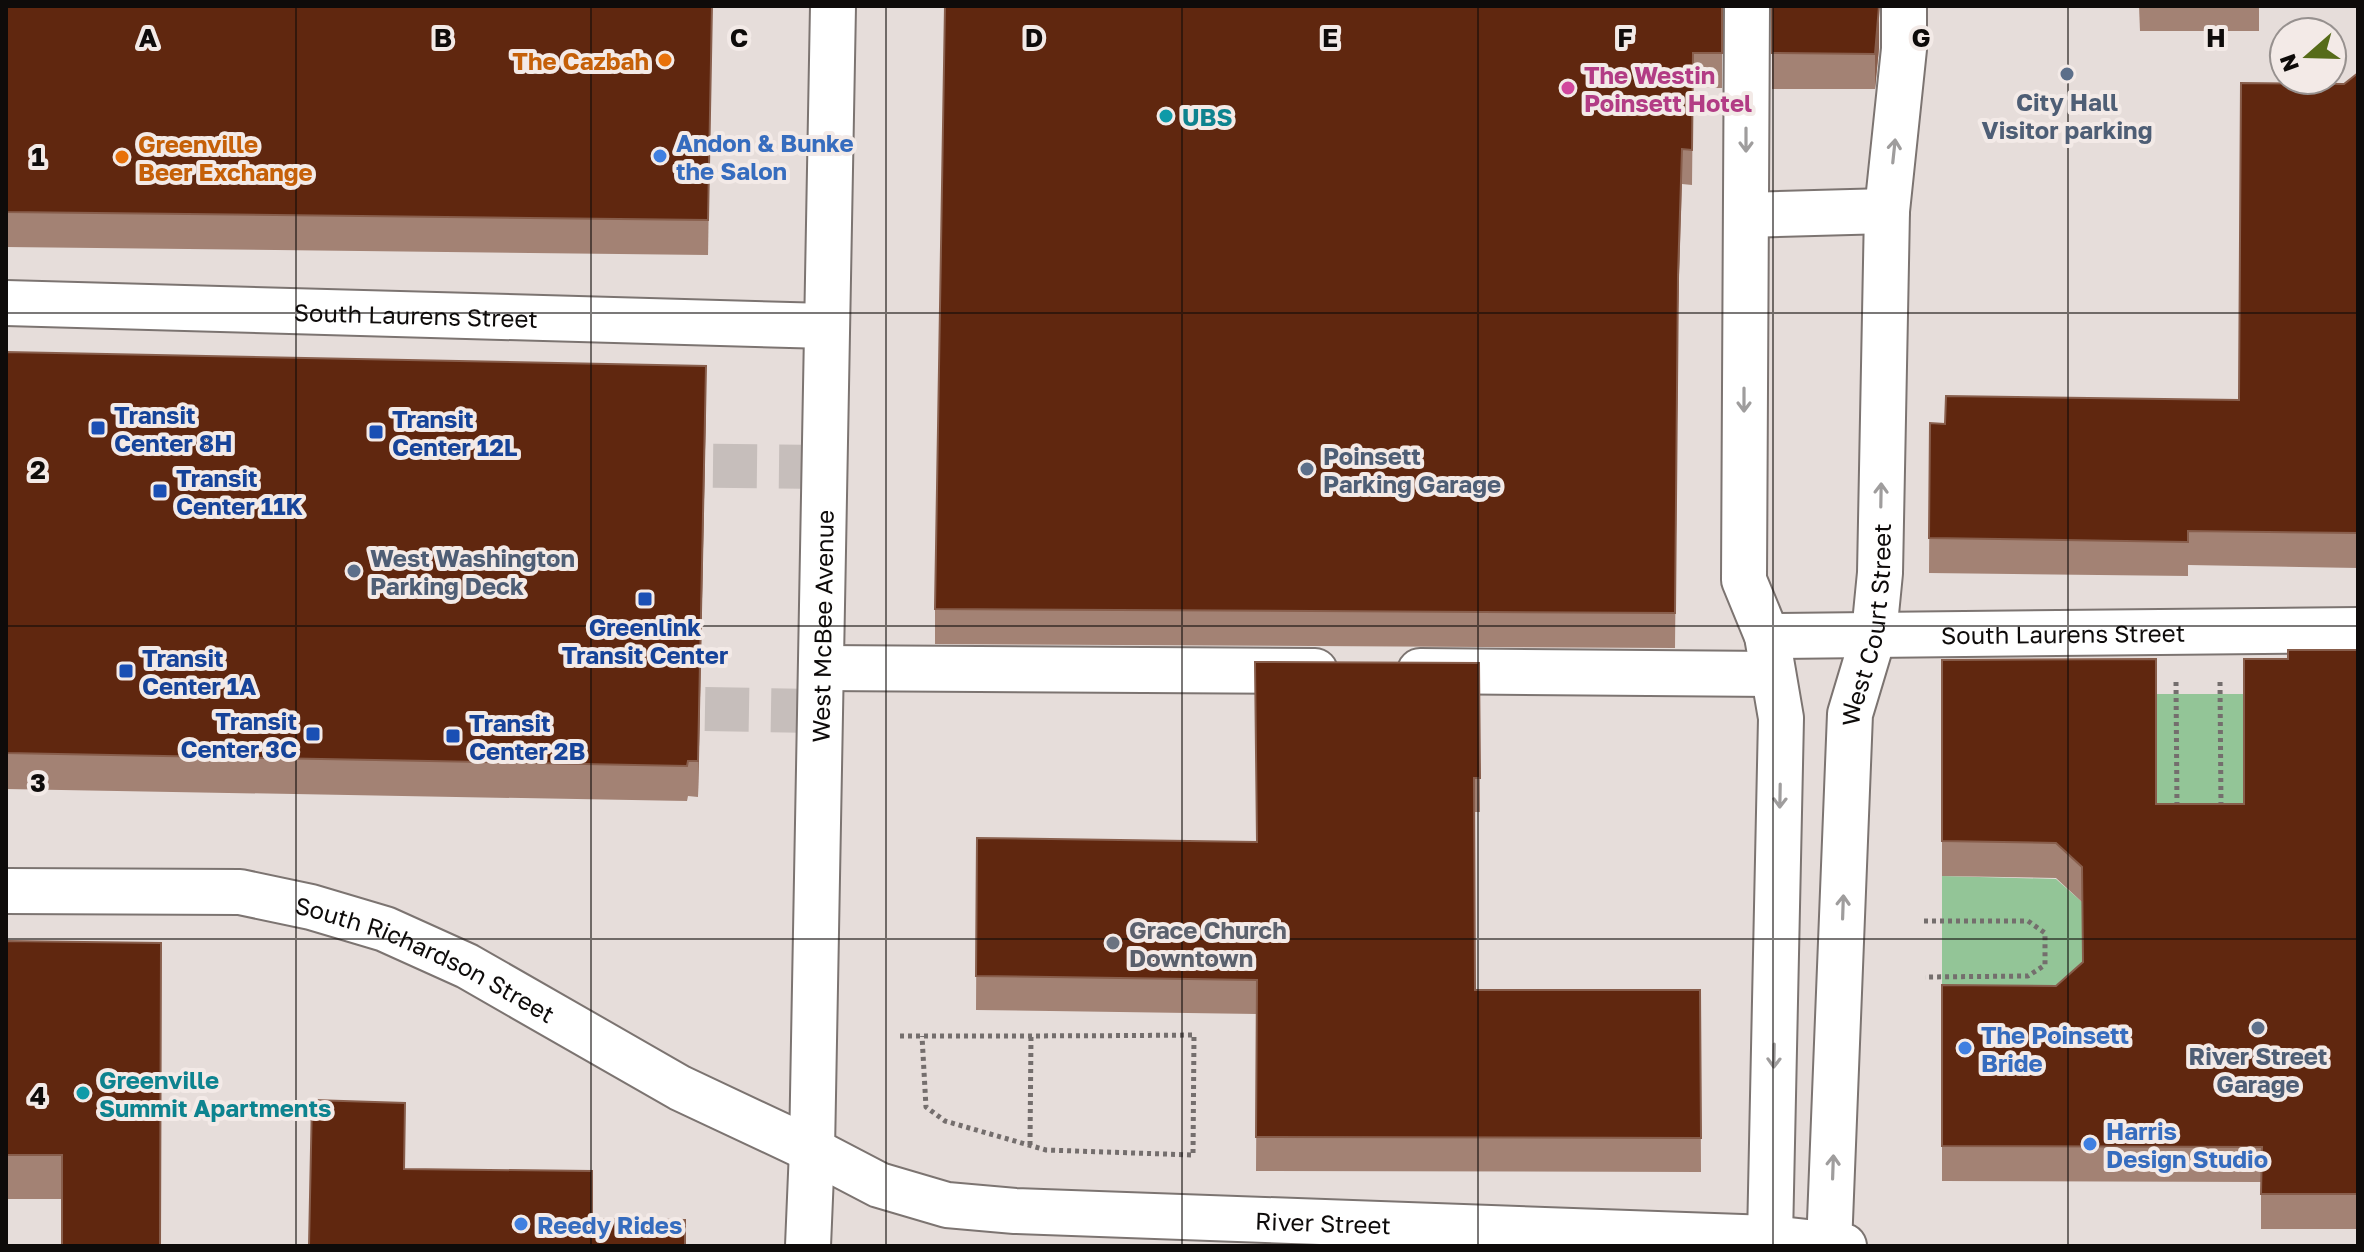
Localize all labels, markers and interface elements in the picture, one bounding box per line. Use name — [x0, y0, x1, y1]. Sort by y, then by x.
north arrow — [2268, 16, 2348, 96]
text: A — [139, 22, 158, 53]
text: B — [434, 22, 452, 53]
text: C — [730, 22, 748, 53]
text: D — [1025, 22, 1043, 53]
text: E — [1322, 22, 1338, 53]
text: F — [1617, 22, 1633, 53]
text: G — [1911, 22, 1931, 53]
text: H — [2206, 22, 2226, 53]
place label: The Cazbah — [512, 46, 649, 75]
marker: The Cazbah — [656, 51, 674, 69]
text: N — [2273, 51, 2304, 75]
place label: The Westin Poinsett Hotel — [1584, 60, 1752, 117]
marker: City Hall Visitor parking — [2058, 65, 2076, 83]
marker: The Westin Poinsett Hotel — [1559, 79, 1577, 97]
place label: City Hall Visitor parking — [1982, 87, 2152, 144]
place label: UBS — [1182, 102, 1233, 131]
marker: UBS — [1157, 107, 1175, 125]
one-way arrow — [1738, 126, 1754, 153]
place label: Andon & Bunke the Salon — [676, 128, 854, 185]
place label: Greenville Beer Exchange — [138, 129, 313, 186]
one-way arrow — [1886, 138, 1901, 165]
text: 1 — [31, 141, 45, 172]
marker: Andon & Bunke the Salon — [651, 147, 669, 165]
marker: Greenville Beer Exchange — [113, 148, 131, 166]
street label: South Laurens Street — [293, 297, 538, 332]
one-way arrow — [1736, 386, 1752, 413]
place label: Transit Center 8H — [114, 400, 232, 457]
place label: Transit Center 12L — [392, 404, 518, 461]
marker: Transit Center 8H — [89, 419, 107, 437]
marker: Transit Center 12L — [367, 423, 385, 441]
place label: Poinsett Parking Garage — [1323, 441, 1501, 498]
text: 2 — [30, 454, 46, 485]
marker: Poinsett Parking Garage — [1298, 460, 1316, 478]
place label: Transit Center 11K — [176, 463, 304, 520]
marker: Transit Center 11K — [151, 482, 169, 500]
one-way arrow — [1874, 482, 1889, 509]
street label: West McBee Avenue — [805, 510, 838, 743]
street label: West Court Street — [1835, 523, 1895, 726]
place label: West Washington Parking Deck — [370, 543, 575, 600]
marker: West Washington Parking Deck — [345, 562, 363, 580]
marker: Greenlink Transit Center — [636, 590, 654, 608]
place label: Greenlink Transit Center — [562, 612, 728, 669]
street label: South Laurens Street — [1941, 617, 2185, 649]
place label: Transit Center 1A — [142, 643, 256, 700]
marker: Transit Center 1A — [117, 662, 135, 680]
place label: Transit Center 3C — [180, 706, 297, 763]
place label: Transit Center 2B — [469, 708, 585, 765]
marker: Transit Center 3C — [304, 725, 322, 743]
marker: Transit Center 2B — [444, 727, 462, 745]
text: 3 — [30, 767, 46, 798]
one-way arrow — [1772, 782, 1788, 809]
street label: South Richardson Street — [293, 890, 560, 1028]
one-way arrow — [1835, 894, 1850, 921]
place label: Grace Church Downtown — [1129, 915, 1287, 972]
marker: Grace Church Downtown — [1104, 934, 1122, 952]
marker: River Street Garage — [2249, 1019, 2267, 1037]
place label: The Poinsett Bride — [1981, 1020, 2129, 1077]
marker: The Poinsett Bride — [1956, 1039, 1974, 1057]
place label: River Street Garage — [2189, 1041, 2327, 1098]
one-way arrow — [1767, 1042, 1782, 1069]
place label: Greenville Summit Apartments — [99, 1065, 331, 1122]
text: 4 — [30, 1080, 46, 1111]
marker: Greenville Summit Apartments — [74, 1084, 92, 1102]
place label: Harris Design Studio — [2106, 1116, 2268, 1173]
marker: Harris Design Studio — [2081, 1135, 2099, 1153]
one-way arrow — [1825, 1154, 1840, 1181]
street label: River Street — [1255, 1205, 1392, 1239]
place label: Reedy Rides — [537, 1210, 682, 1239]
marker: Reedy Rides — [512, 1215, 530, 1233]

